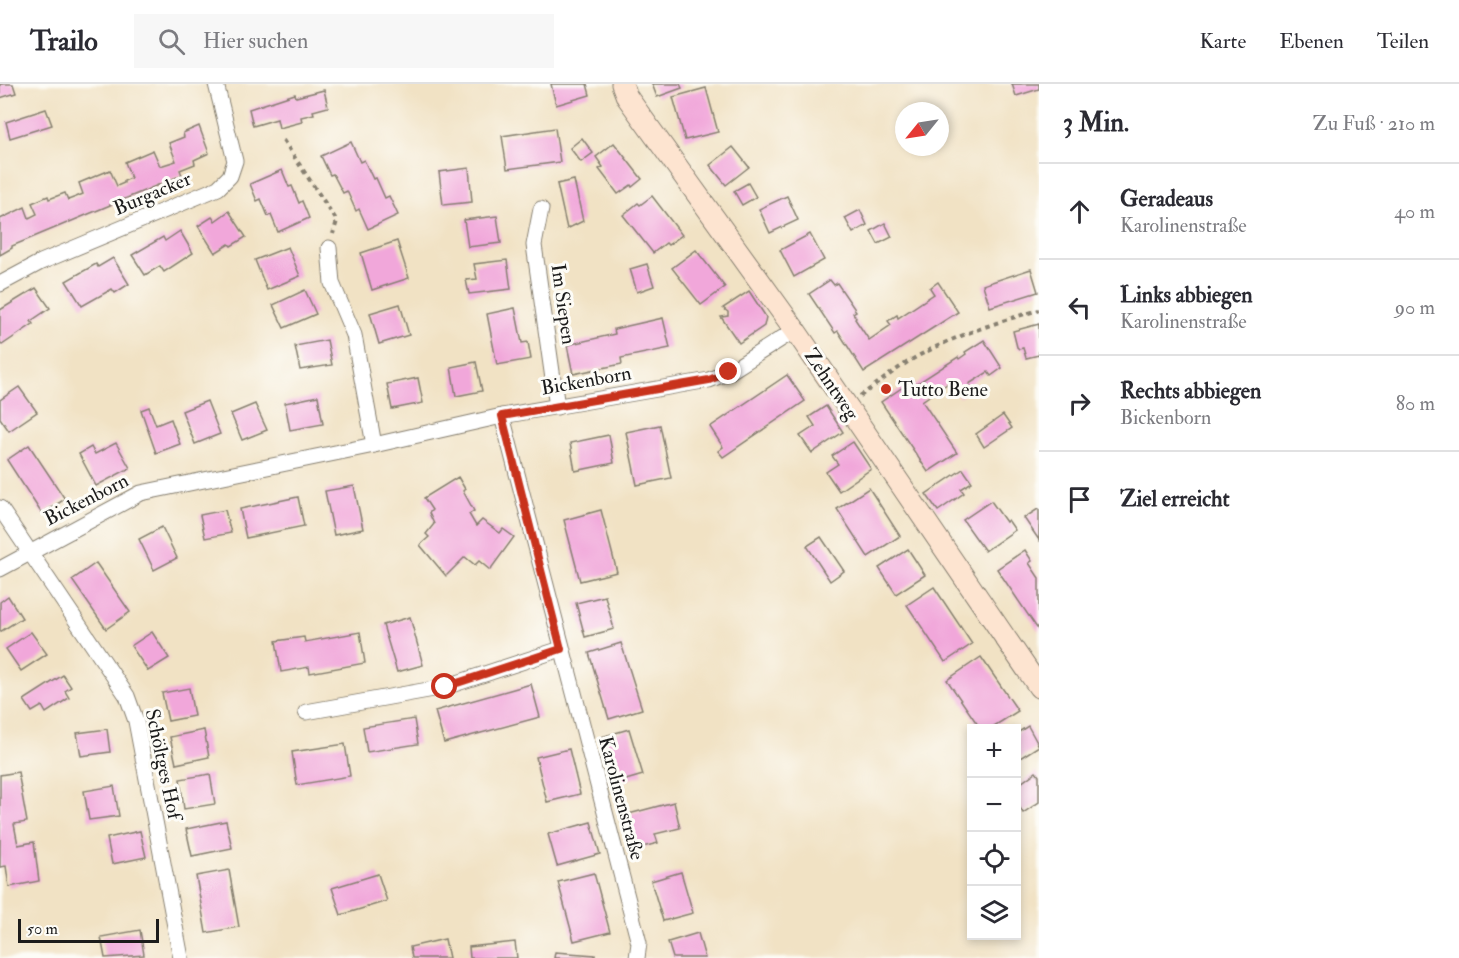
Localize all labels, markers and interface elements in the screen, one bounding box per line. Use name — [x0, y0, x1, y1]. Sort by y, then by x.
search box — [134, 14, 554, 68]
text: Trailo — [30, 24, 98, 59]
icon: search — [155, 25, 188, 58]
text: Hier suchen — [203, 27, 308, 55]
text: Karte — [1199, 28, 1246, 55]
text: Ebenen — [1279, 28, 1344, 55]
text: Teilen — [1377, 28, 1429, 55]
north arrow — [895, 102, 949, 156]
text: 3 Min. — [1063, 107, 1129, 139]
text: Zu Fuß · 210 m — [1313, 111, 1435, 136]
street label: Burgacker — [110, 166, 195, 221]
text: Geradeaus — [1120, 185, 1213, 213]
icon: ahead — [1063, 195, 1096, 228]
text: 40 m — [1394, 199, 1435, 224]
text: Karolinenstraße — [1120, 213, 1247, 238]
street label: Im Siepen — [544, 262, 582, 346]
text: Links abbiegen — [1120, 281, 1253, 309]
icon: left — [1063, 291, 1096, 324]
text: 90 m — [1395, 295, 1435, 320]
text: Karolinenstraße — [1120, 309, 1247, 334]
street label: Zehntweg — [799, 344, 865, 426]
route end — [715, 358, 741, 384]
street label: Bickenborn — [539, 360, 633, 401]
place label: Tutto Bene — [898, 377, 988, 402]
text: Rechts abbiegen — [1120, 377, 1261, 405]
marker: Tutto Bene — [879, 382, 893, 396]
icon: right — [1063, 387, 1096, 420]
text: 80 m — [1396, 391, 1435, 416]
text: Bickenborn — [1120, 405, 1211, 430]
street label: Bickenborn — [40, 468, 133, 531]
icon: arrive — [1063, 483, 1096, 516]
text: Ziel erreicht — [1120, 485, 1230, 513]
route start — [431, 673, 457, 699]
street label: Schöltges Hof — [140, 707, 188, 825]
map controls — [967, 724, 1021, 940]
button: + — [967, 724, 1021, 778]
street label: Karolinenstraße — [593, 734, 650, 863]
button: − — [967, 778, 1021, 832]
button: locate — [967, 832, 1021, 886]
button: layers — [967, 886, 1021, 940]
scale bar — [18, 916, 159, 944]
text: 50 m — [27, 919, 58, 939]

